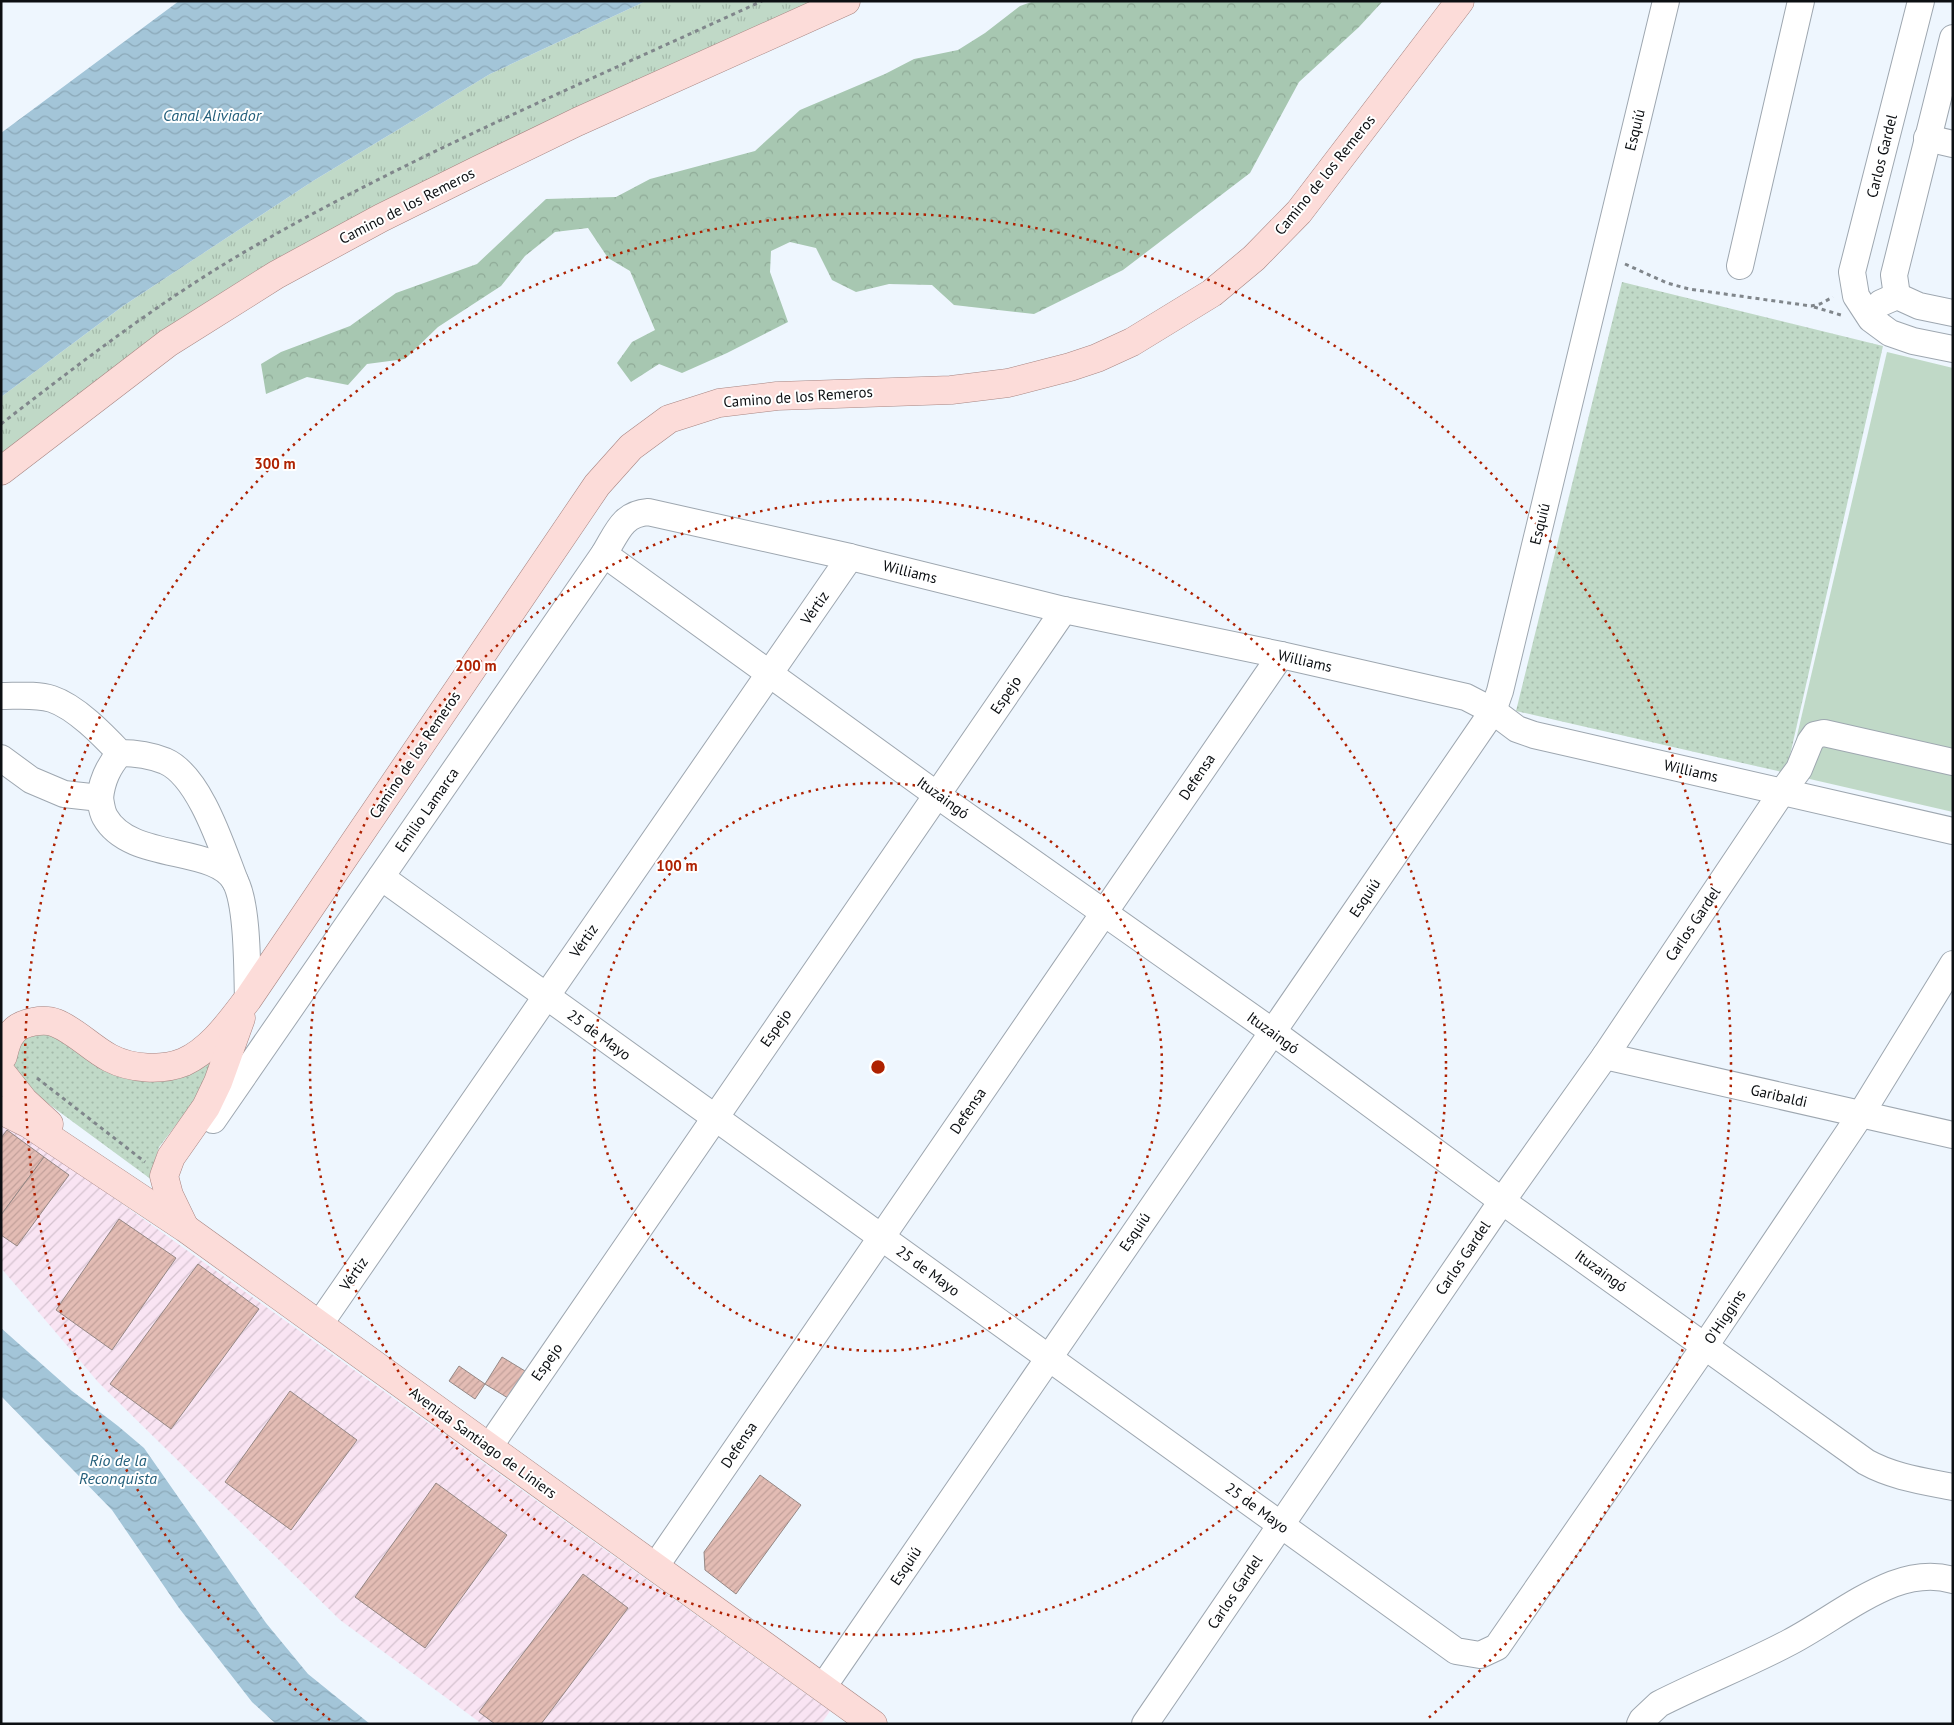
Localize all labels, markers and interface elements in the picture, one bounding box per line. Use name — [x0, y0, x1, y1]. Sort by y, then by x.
water label: Canal Aliviador — [163, 105, 263, 125]
street label: Esquiú — [1620, 107, 1649, 153]
street label: Camino de los Remeros — [1270, 111, 1379, 239]
street label: Carlos Gardel — [1862, 112, 1901, 200]
street label: Camino de los Remeros — [336, 163, 478, 248]
street label: Camino de los Remeros — [723, 382, 873, 411]
text: 300 m — [254, 454, 296, 473]
street label: Esquiú — [1525, 501, 1554, 547]
street label: Williams — [881, 556, 939, 587]
street label: Vértiz — [796, 587, 833, 629]
street label: Williams — [1276, 645, 1334, 676]
text: 200 m — [455, 656, 497, 675]
street label: Espejo — [986, 672, 1025, 718]
street label: Camino de los Remeros — [365, 687, 464, 822]
street label: Defensa — [1174, 750, 1219, 803]
street label: Williams — [1662, 755, 1720, 786]
street label: Emilio Lamarca — [391, 764, 463, 856]
street label: Ituzaingó — [913, 772, 973, 823]
text: 100 m — [656, 856, 698, 875]
street label: Esquiú — [1345, 875, 1384, 921]
street label: Carlos Gardel — [1661, 883, 1725, 964]
street label: Vértiz — [565, 920, 602, 962]
street label: 25 de Mayo — [564, 1005, 635, 1064]
street label: Espejo — [756, 1005, 795, 1050]
street label: Ituzaingó — [1243, 1007, 1303, 1058]
centre of rings — [869, 1058, 887, 1076]
street label: Garibaldi — [1749, 1080, 1809, 1111]
street label: Defensa — [945, 1084, 990, 1137]
street label: Esquiú — [1115, 1209, 1154, 1255]
street label: Carlos Gardel — [1431, 1217, 1495, 1298]
street label: 25 de Mayo — [893, 1241, 964, 1300]
street label: Ituzaingó — [1571, 1245, 1631, 1296]
street label: Vértiz — [335, 1253, 372, 1295]
street label: O'Higgins — [1699, 1286, 1750, 1348]
street label: Espejo — [527, 1339, 566, 1384]
street label: Avenida Santiago de Liniers — [406, 1383, 561, 1502]
street label: Defensa — [716, 1418, 761, 1471]
water label: Río de la Reconquista — [79, 1450, 157, 1488]
street label: 25 de Mayo — [1222, 1478, 1293, 1537]
street label: Esquiú — [886, 1543, 925, 1589]
street label: Carlos Gardel — [1203, 1551, 1267, 1632]

